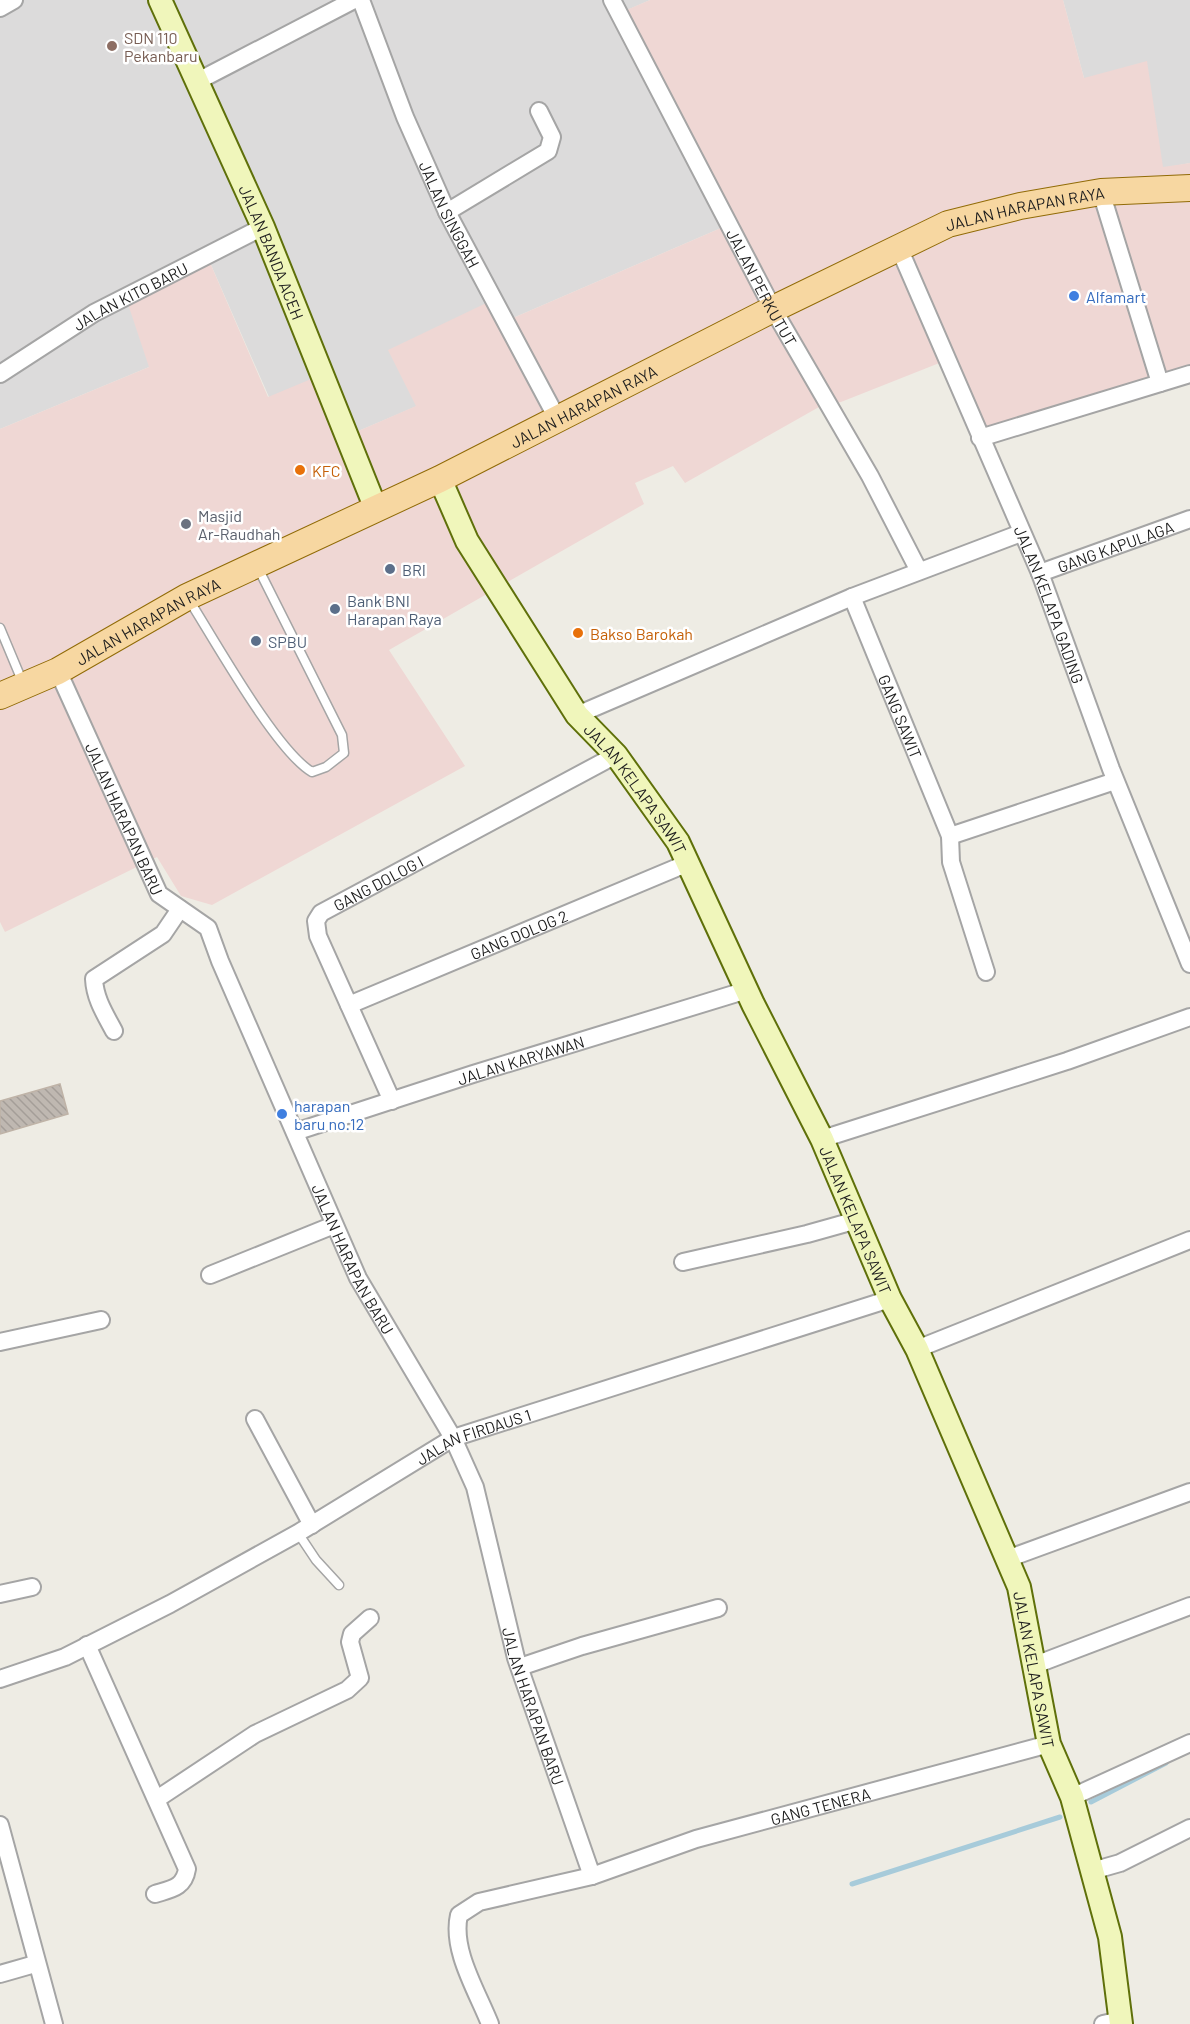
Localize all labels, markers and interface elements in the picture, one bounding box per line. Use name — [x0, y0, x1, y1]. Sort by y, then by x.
place label: SDN 110 Pekanbaru — [124, 28, 198, 65]
marker: SDN 110 Pekanbaru — [105, 39, 119, 53]
street label: JALAN SINGGAH — [416, 158, 484, 271]
street label: JALAN BANDA ACEH — [236, 182, 309, 322]
street label: JALAN HARAPAN RAYA — [943, 182, 1106, 234]
street label: JALAN PERKUTUT — [723, 225, 802, 349]
street label: JALAN KITO BARU — [69, 258, 191, 334]
place label: Alfamart — [1086, 287, 1146, 306]
marker: Alfamart — [1067, 289, 1081, 303]
street label: JALAN HARAPAN RAYA — [507, 360, 660, 451]
place label: KFC — [312, 461, 341, 480]
marker: KFC — [293, 463, 307, 477]
place label: Masjid Ar-Raudhah — [198, 506, 280, 543]
street label: GANG KAPULAGA — [1055, 516, 1176, 575]
marker: Masjid Ar-Raudhah — [179, 517, 193, 531]
street label: JALAN KELAPA GADING — [1011, 522, 1089, 686]
place label: BRI — [402, 560, 426, 579]
marker: BRI — [383, 562, 397, 576]
street label: JALAN HARAPAN RAYA — [72, 573, 223, 668]
place label: Bank BNI Harapan Raya — [347, 591, 442, 628]
marker: Bank BNI Harapan Raya — [328, 602, 342, 616]
place label: Bakso Barokah — [590, 624, 693, 643]
marker: Bakso Barokah — [571, 626, 585, 640]
place label: SPBU — [268, 632, 307, 651]
marker: SPBU — [249, 634, 263, 648]
street label: GANG SAWIT — [875, 672, 927, 761]
street label: JALAN KELAPA SAWIT — [581, 719, 691, 856]
street label: JALAN HARAPAN BARU — [82, 739, 168, 898]
street label: GANG DOLOG I — [330, 851, 426, 914]
street label: GANG DOLOG 2 — [467, 905, 570, 963]
street label: JALAN KARYAWAN — [455, 1031, 586, 1088]
place label: harapan baru no.12 — [294, 1096, 364, 1133]
marker: harapan baru no.12 — [275, 1107, 289, 1121]
street label: JALAN KELAPA SAWIT — [816, 1143, 896, 1297]
street label: JALAN HARAPAN BARU — [309, 1181, 398, 1337]
street label: JALAN FIRDAUS 1 — [412, 1404, 533, 1468]
street label: JALAN KELAPA SAWIT — [1011, 1590, 1059, 1749]
street label: JALAN HARAPAN BARU — [499, 1625, 569, 1787]
street label: GANG TENERA — [768, 1783, 872, 1828]

